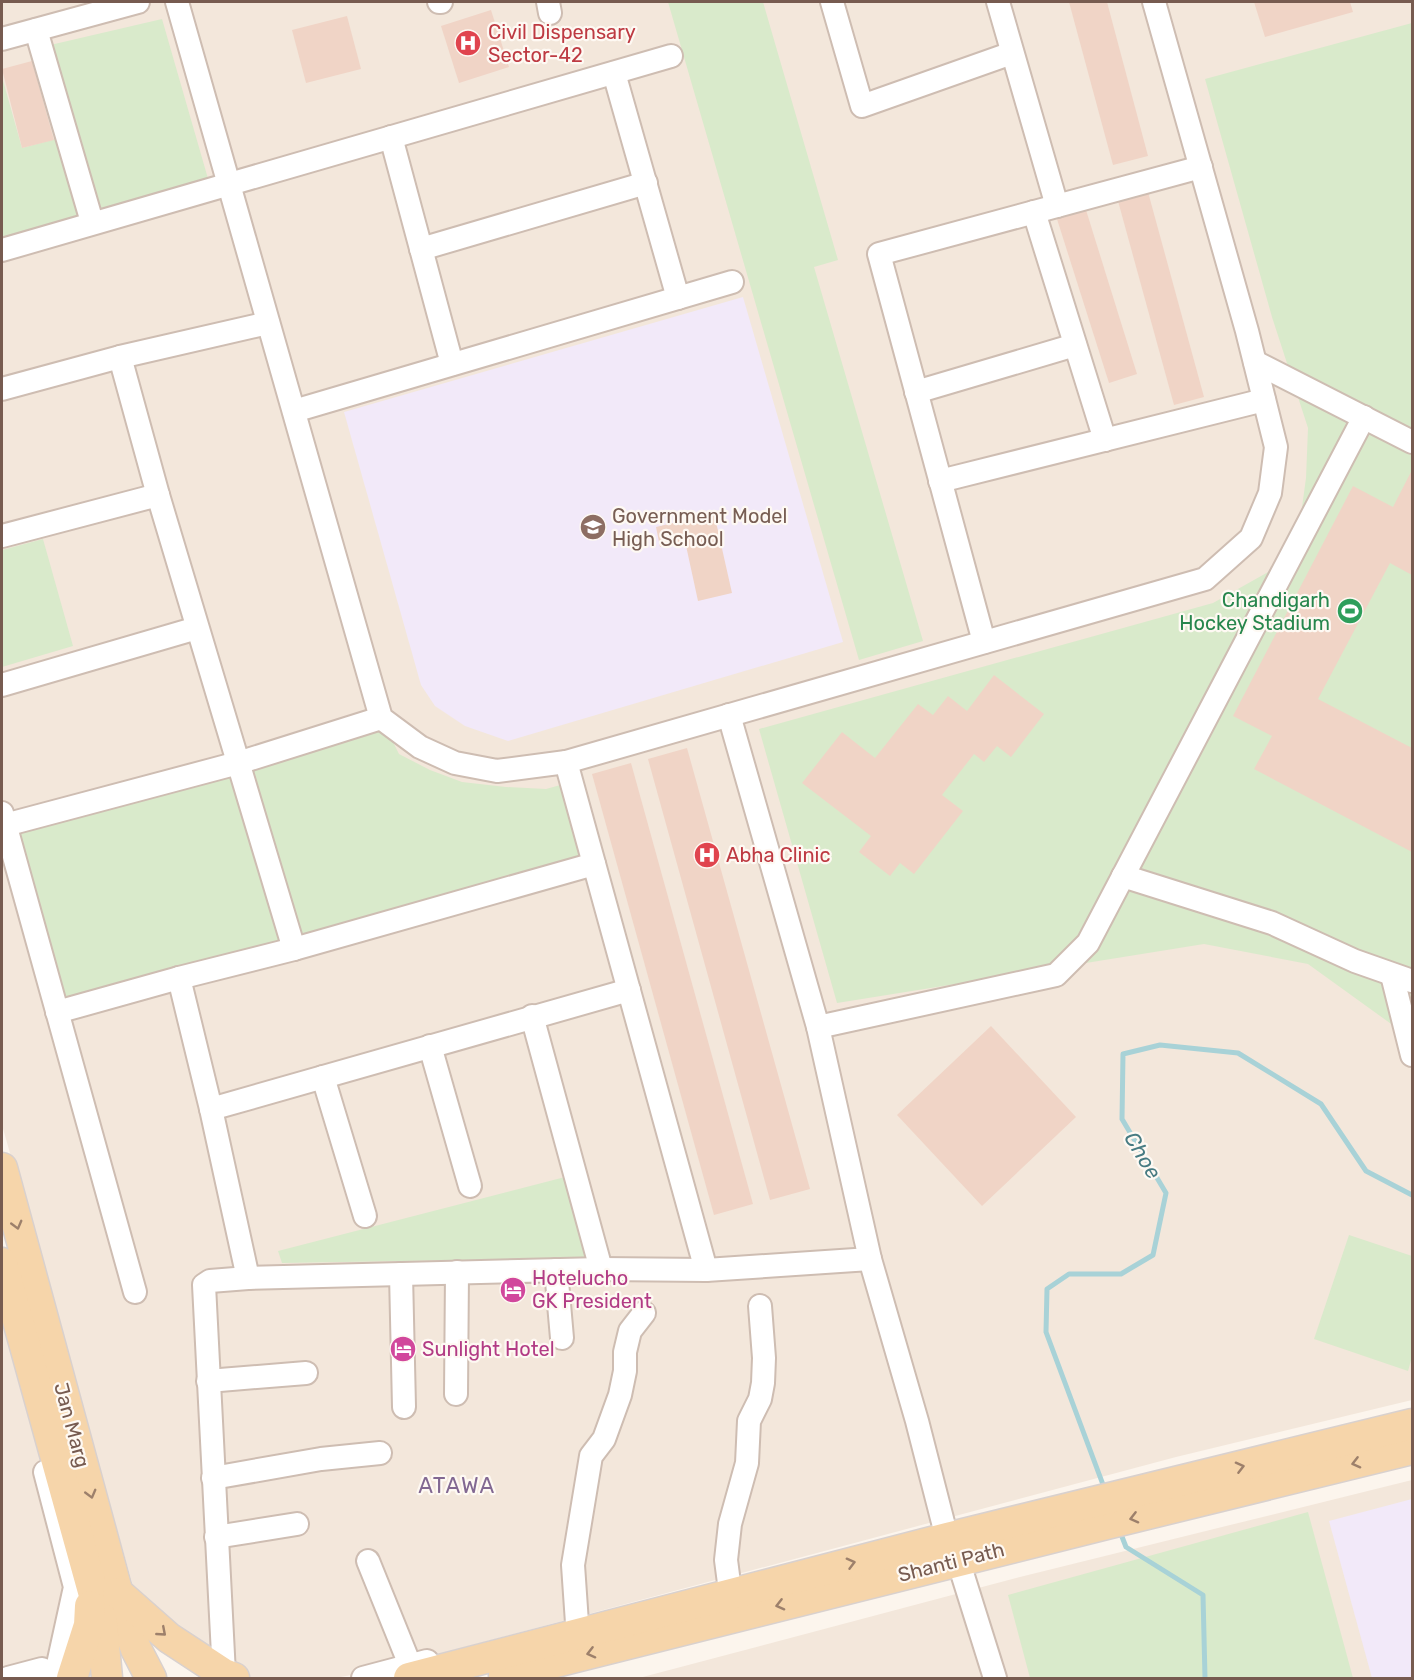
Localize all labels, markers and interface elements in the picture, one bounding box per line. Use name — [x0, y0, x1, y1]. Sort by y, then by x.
place label: Civil Dispensary Sector-42 — [488, 20, 636, 67]
hospital icon: Civil Dispensary Sector-42 — [453, 28, 483, 58]
place label: Government Model High School — [612, 504, 787, 551]
school or university icon: Government Model High School — [578, 512, 608, 542]
place label: Chandigarh Hockey Stadium — [1179, 588, 1330, 635]
sports icon: Chandigarh Hockey Stadium — [1335, 596, 1365, 626]
hospital icon: Abha Clinic — [692, 840, 722, 870]
place label: Abha Clinic — [726, 843, 830, 867]
water label: Choe — [1119, 1127, 1167, 1183]
one-way arrow — [10, 1219, 22, 1230]
place label: Hotelucho GK President — [532, 1266, 652, 1313]
hotel icon: Hotelucho GK President — [498, 1275, 528, 1305]
hotel icon: Sunlight Hotel — [388, 1334, 418, 1364]
place label: Sunlight Hotel — [422, 1337, 555, 1361]
street label: Jan Marg — [49, 1380, 95, 1470]
one-way arrow — [1351, 1455, 1361, 1468]
one-way arrow — [1235, 1461, 1245, 1474]
district label: ATAWA — [418, 1472, 496, 1499]
one-way arrow — [84, 1488, 96, 1499]
one-way arrow — [1129, 1511, 1139, 1524]
street label: Shanti Path — [895, 1537, 1007, 1587]
one-way arrow — [846, 1558, 856, 1571]
one-way arrow — [775, 1598, 785, 1610]
one-way arrow — [155, 1625, 166, 1636]
one-way arrow — [586, 1646, 596, 1659]

